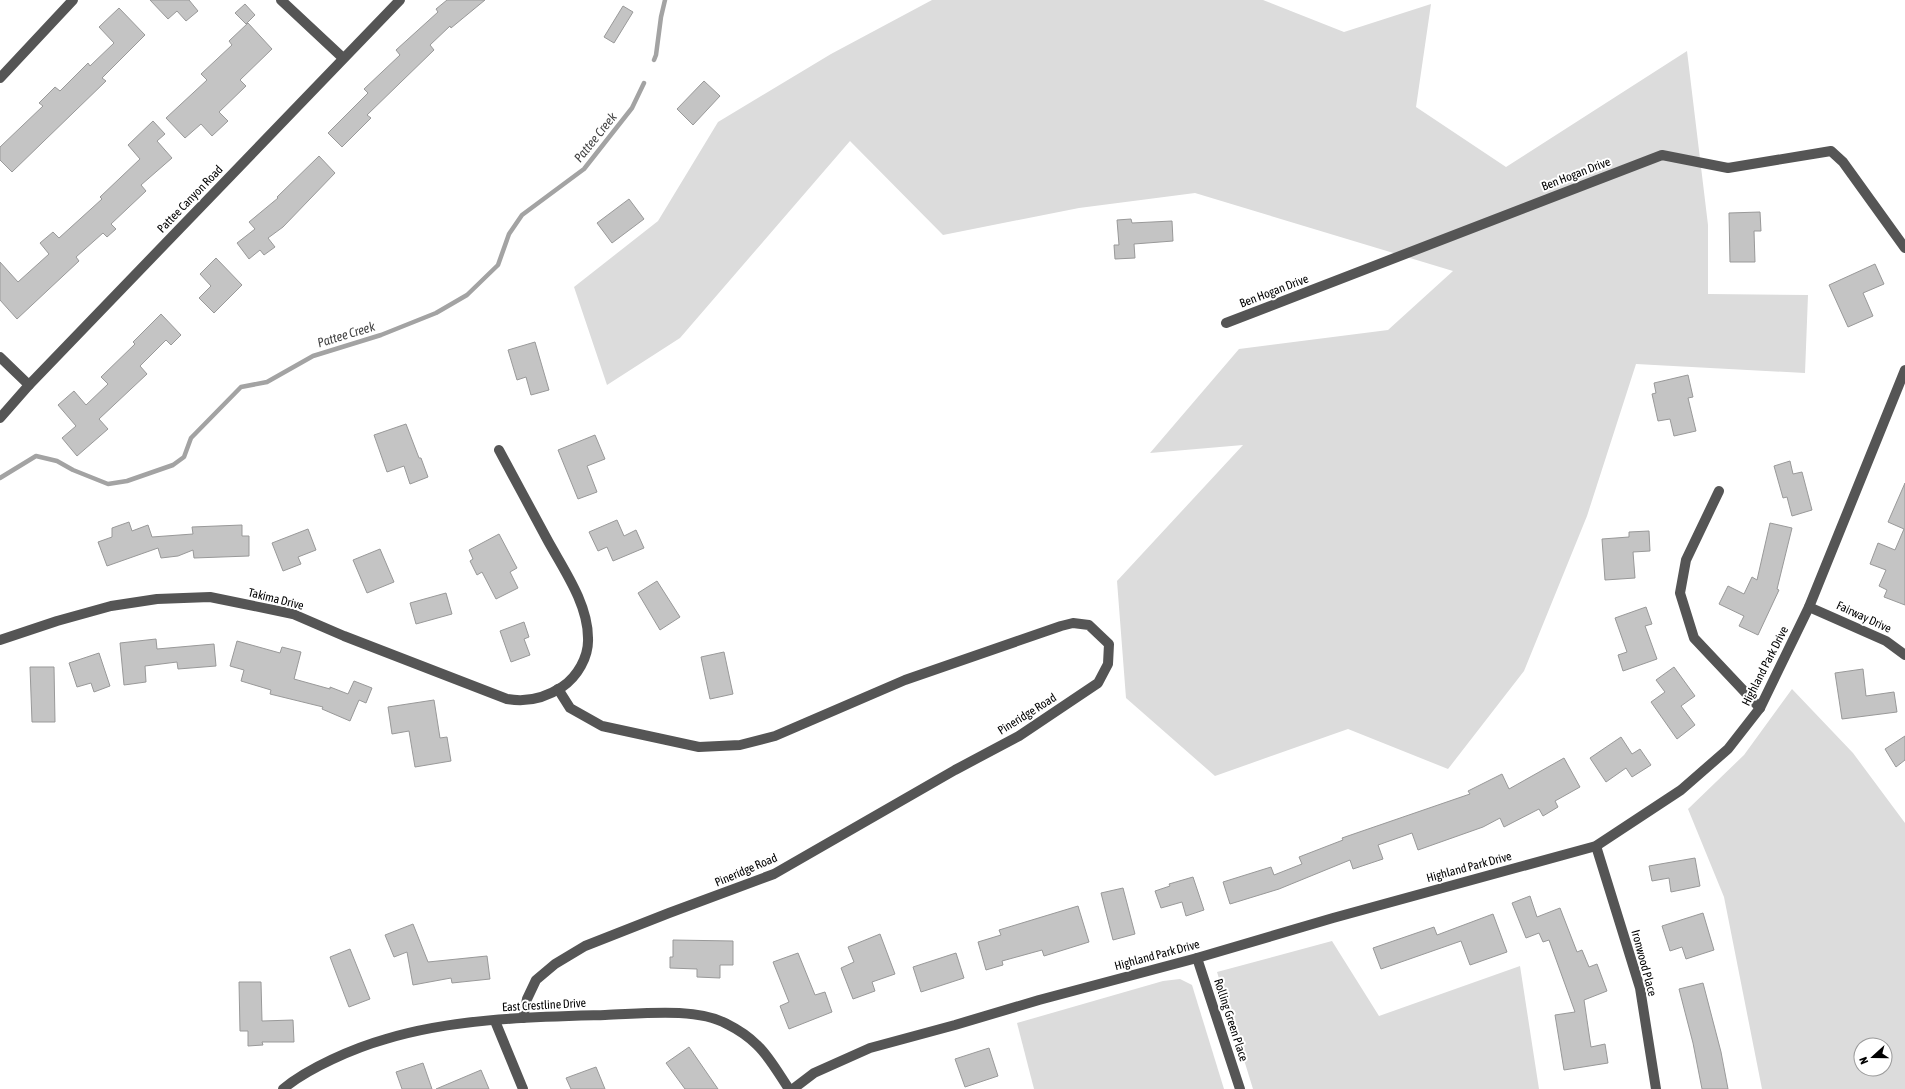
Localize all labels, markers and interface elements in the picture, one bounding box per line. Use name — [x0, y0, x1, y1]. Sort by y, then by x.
water label: Pattee Creek — [571, 109, 620, 165]
street label: Ben Hogan Drive — [1540, 154, 1612, 194]
street label: Pattee Canyon Road — [154, 162, 226, 236]
street label: Ben Hogan Drive — [1238, 271, 1310, 311]
water label: Pattee Creek — [315, 319, 377, 350]
street label: Takima Drive — [247, 585, 305, 613]
street label: Fairway Drive — [1834, 598, 1894, 636]
street label: Highland Park Drive — [1739, 624, 1791, 708]
street label: Pineridge Road — [995, 690, 1059, 738]
street label: Highland Park Drive — [1425, 849, 1513, 885]
street label: Pineridge Road — [713, 851, 779, 889]
street label: Ironwood Place — [1628, 928, 1660, 998]
street label: Highland Park Drive — [1113, 937, 1201, 973]
street label: Rolling Green Place — [1211, 977, 1251, 1063]
street label: East Crestline Drive — [502, 996, 586, 1014]
north arrow — [1853, 1037, 1893, 1077]
text: N — [1857, 1055, 1870, 1066]

